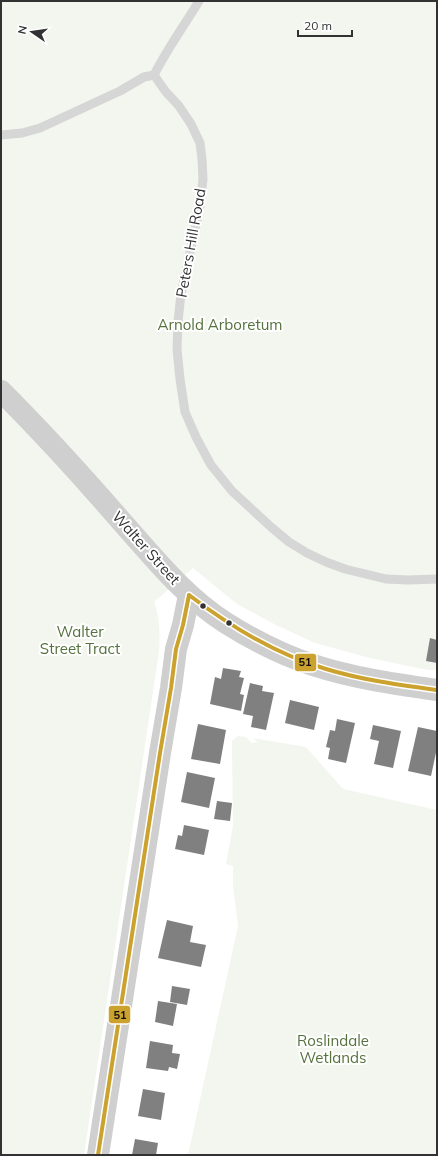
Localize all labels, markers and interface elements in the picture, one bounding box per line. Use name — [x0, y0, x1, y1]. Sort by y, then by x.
north arrow — [12, 12, 52, 52]
scale bar — [298, 12, 352, 38]
text: 20 m — [304, 18, 332, 33]
text: N — [15, 24, 30, 35]
street label: Peters Hill Road — [172, 187, 209, 299]
park label: Arnold Arboretum — [158, 315, 282, 334]
street label: Walter Street — [108, 507, 184, 588]
unlabelled marker — [198, 601, 208, 611]
unlabelled marker — [224, 618, 234, 628]
park label: Walter Street Tract — [40, 622, 120, 658]
line badge: 51 — [294, 653, 317, 672]
text: 51 — [298, 655, 312, 669]
line badge: 51 — [108, 1005, 131, 1024]
text: 51 — [113, 1008, 127, 1022]
park label: Roslindale Wetlands — [297, 1031, 369, 1067]

